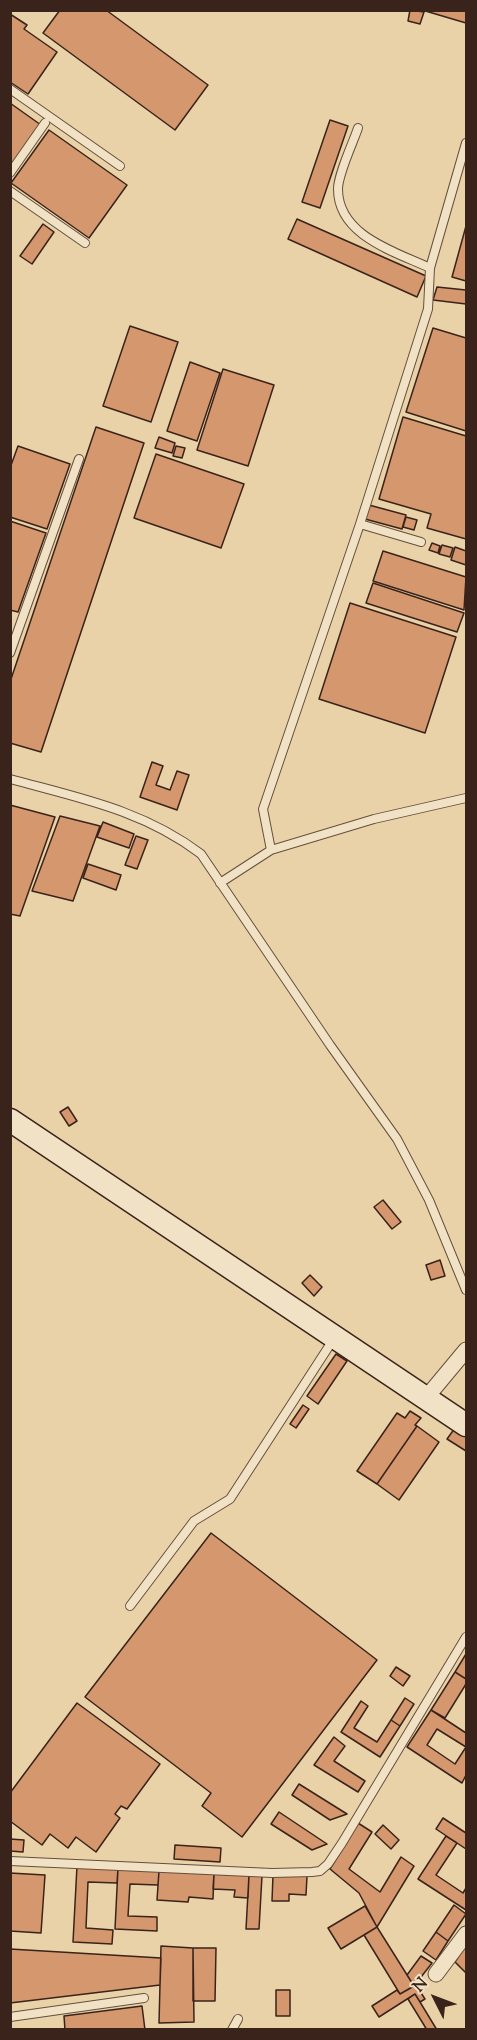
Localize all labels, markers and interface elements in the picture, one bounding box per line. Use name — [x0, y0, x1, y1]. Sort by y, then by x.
north arrow — [405, 1968, 465, 2028]
text: N — [408, 1973, 434, 1998]

